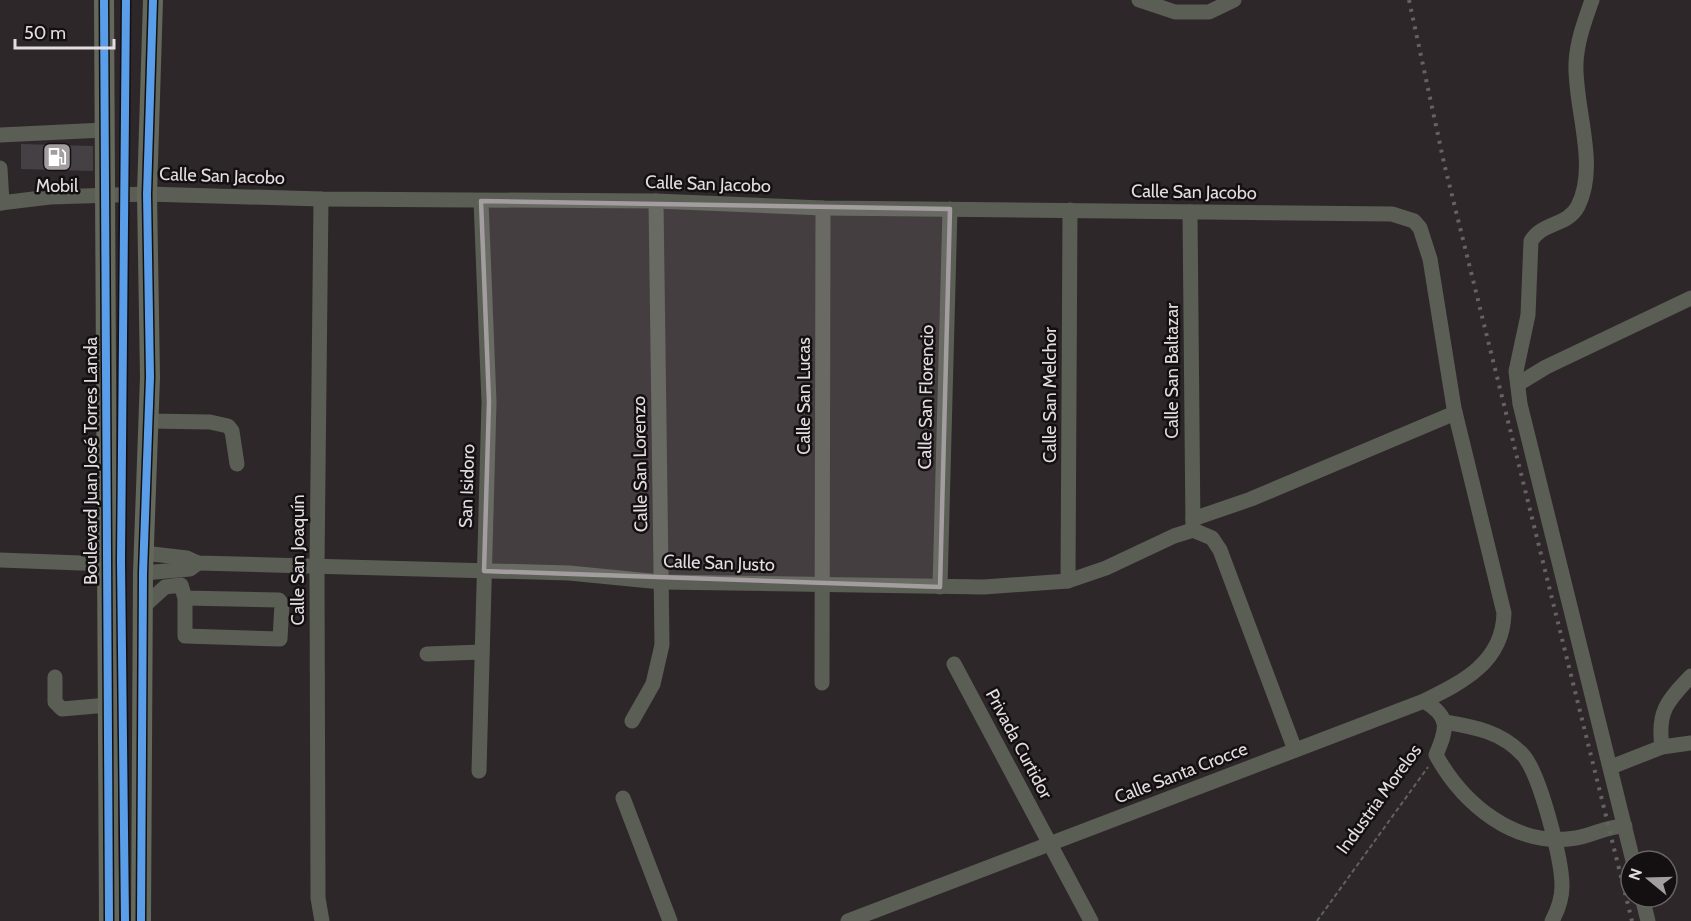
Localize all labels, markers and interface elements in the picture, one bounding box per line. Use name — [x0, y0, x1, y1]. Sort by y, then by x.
scale bar — [15, 12, 114, 50]
text: 50 m — [24, 22, 66, 44]
fuel station icon: Mobil — [41, 141, 73, 173]
street label: Calle San Jacobo — [159, 163, 285, 189]
street label: Calle San Jacobo — [645, 171, 771, 197]
place label: Mobil — [36, 175, 79, 197]
street label: Calle San Jacobo — [1131, 180, 1257, 204]
street label: Calle San Baltazar — [1161, 303, 1183, 439]
street label: Calle San Florencio — [914, 324, 938, 470]
street label: Calle San Melchor — [1039, 327, 1061, 463]
street label: Boulevard Juan José Torres Landa — [80, 337, 102, 585]
street label: Calle San Lucas — [793, 337, 815, 455]
street label: Calle San Lorenzo — [628, 396, 652, 532]
street label: San Isidoro — [455, 443, 479, 528]
street label: Calle San Joaquín — [287, 495, 309, 625]
street label: Calle San Justo — [663, 550, 775, 576]
street label: Privada Curtidor — [981, 685, 1057, 803]
street label: Calle Santa Crocce — [1111, 737, 1251, 809]
street label: Industria Morelos — [1332, 740, 1426, 858]
north arrow — [1619, 849, 1679, 909]
text: N — [1624, 866, 1646, 883]

